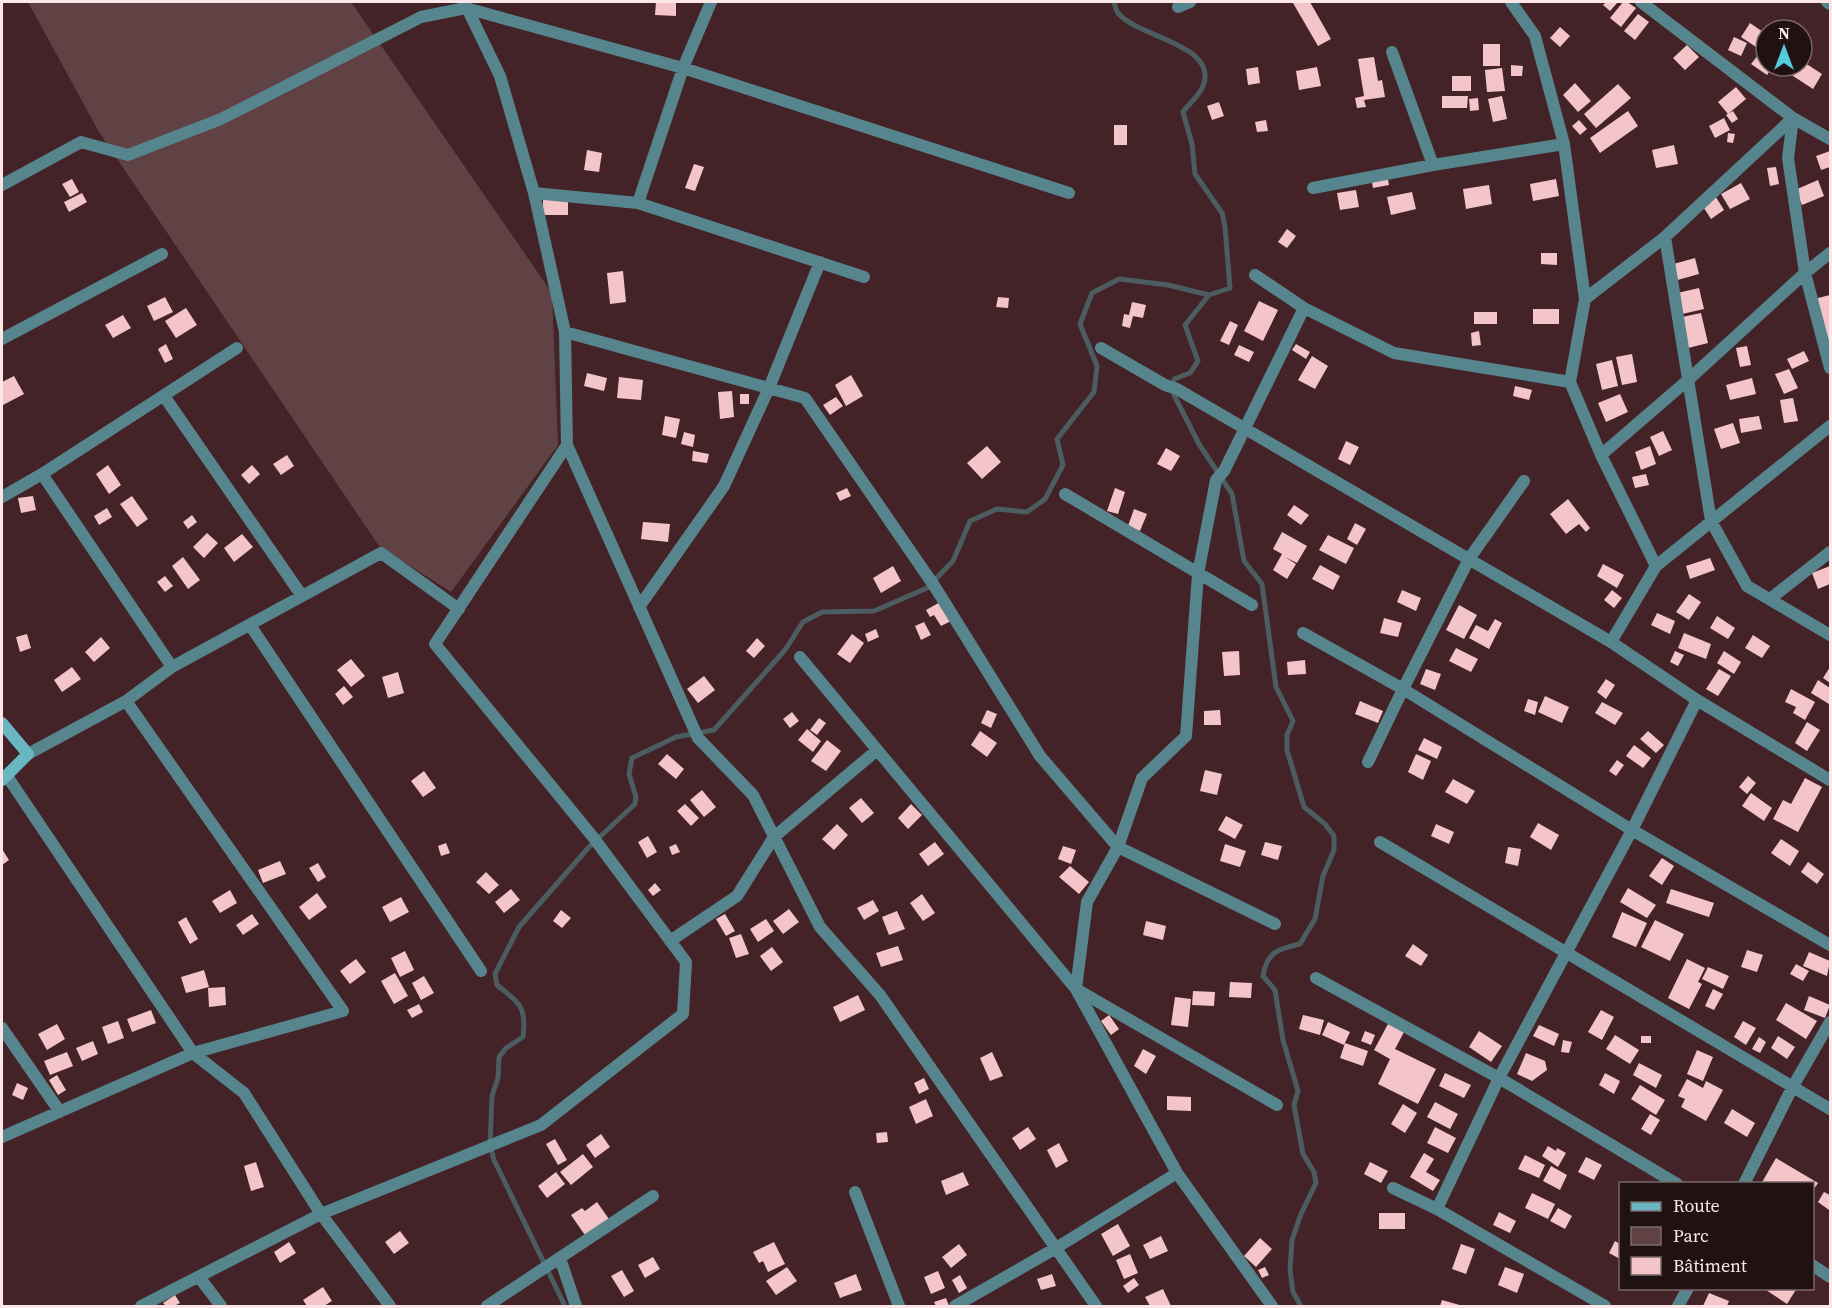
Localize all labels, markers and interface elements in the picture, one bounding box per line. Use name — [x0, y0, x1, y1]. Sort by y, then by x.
north arrow — [1754, 18, 1814, 78]
text: N — [1778, 22, 1790, 44]
legend — [1619, 1182, 1814, 1290]
text: Route — [1673, 1193, 1720, 1218]
text: Parc — [1673, 1223, 1709, 1248]
text: Bâtiment — [1673, 1253, 1747, 1278]

